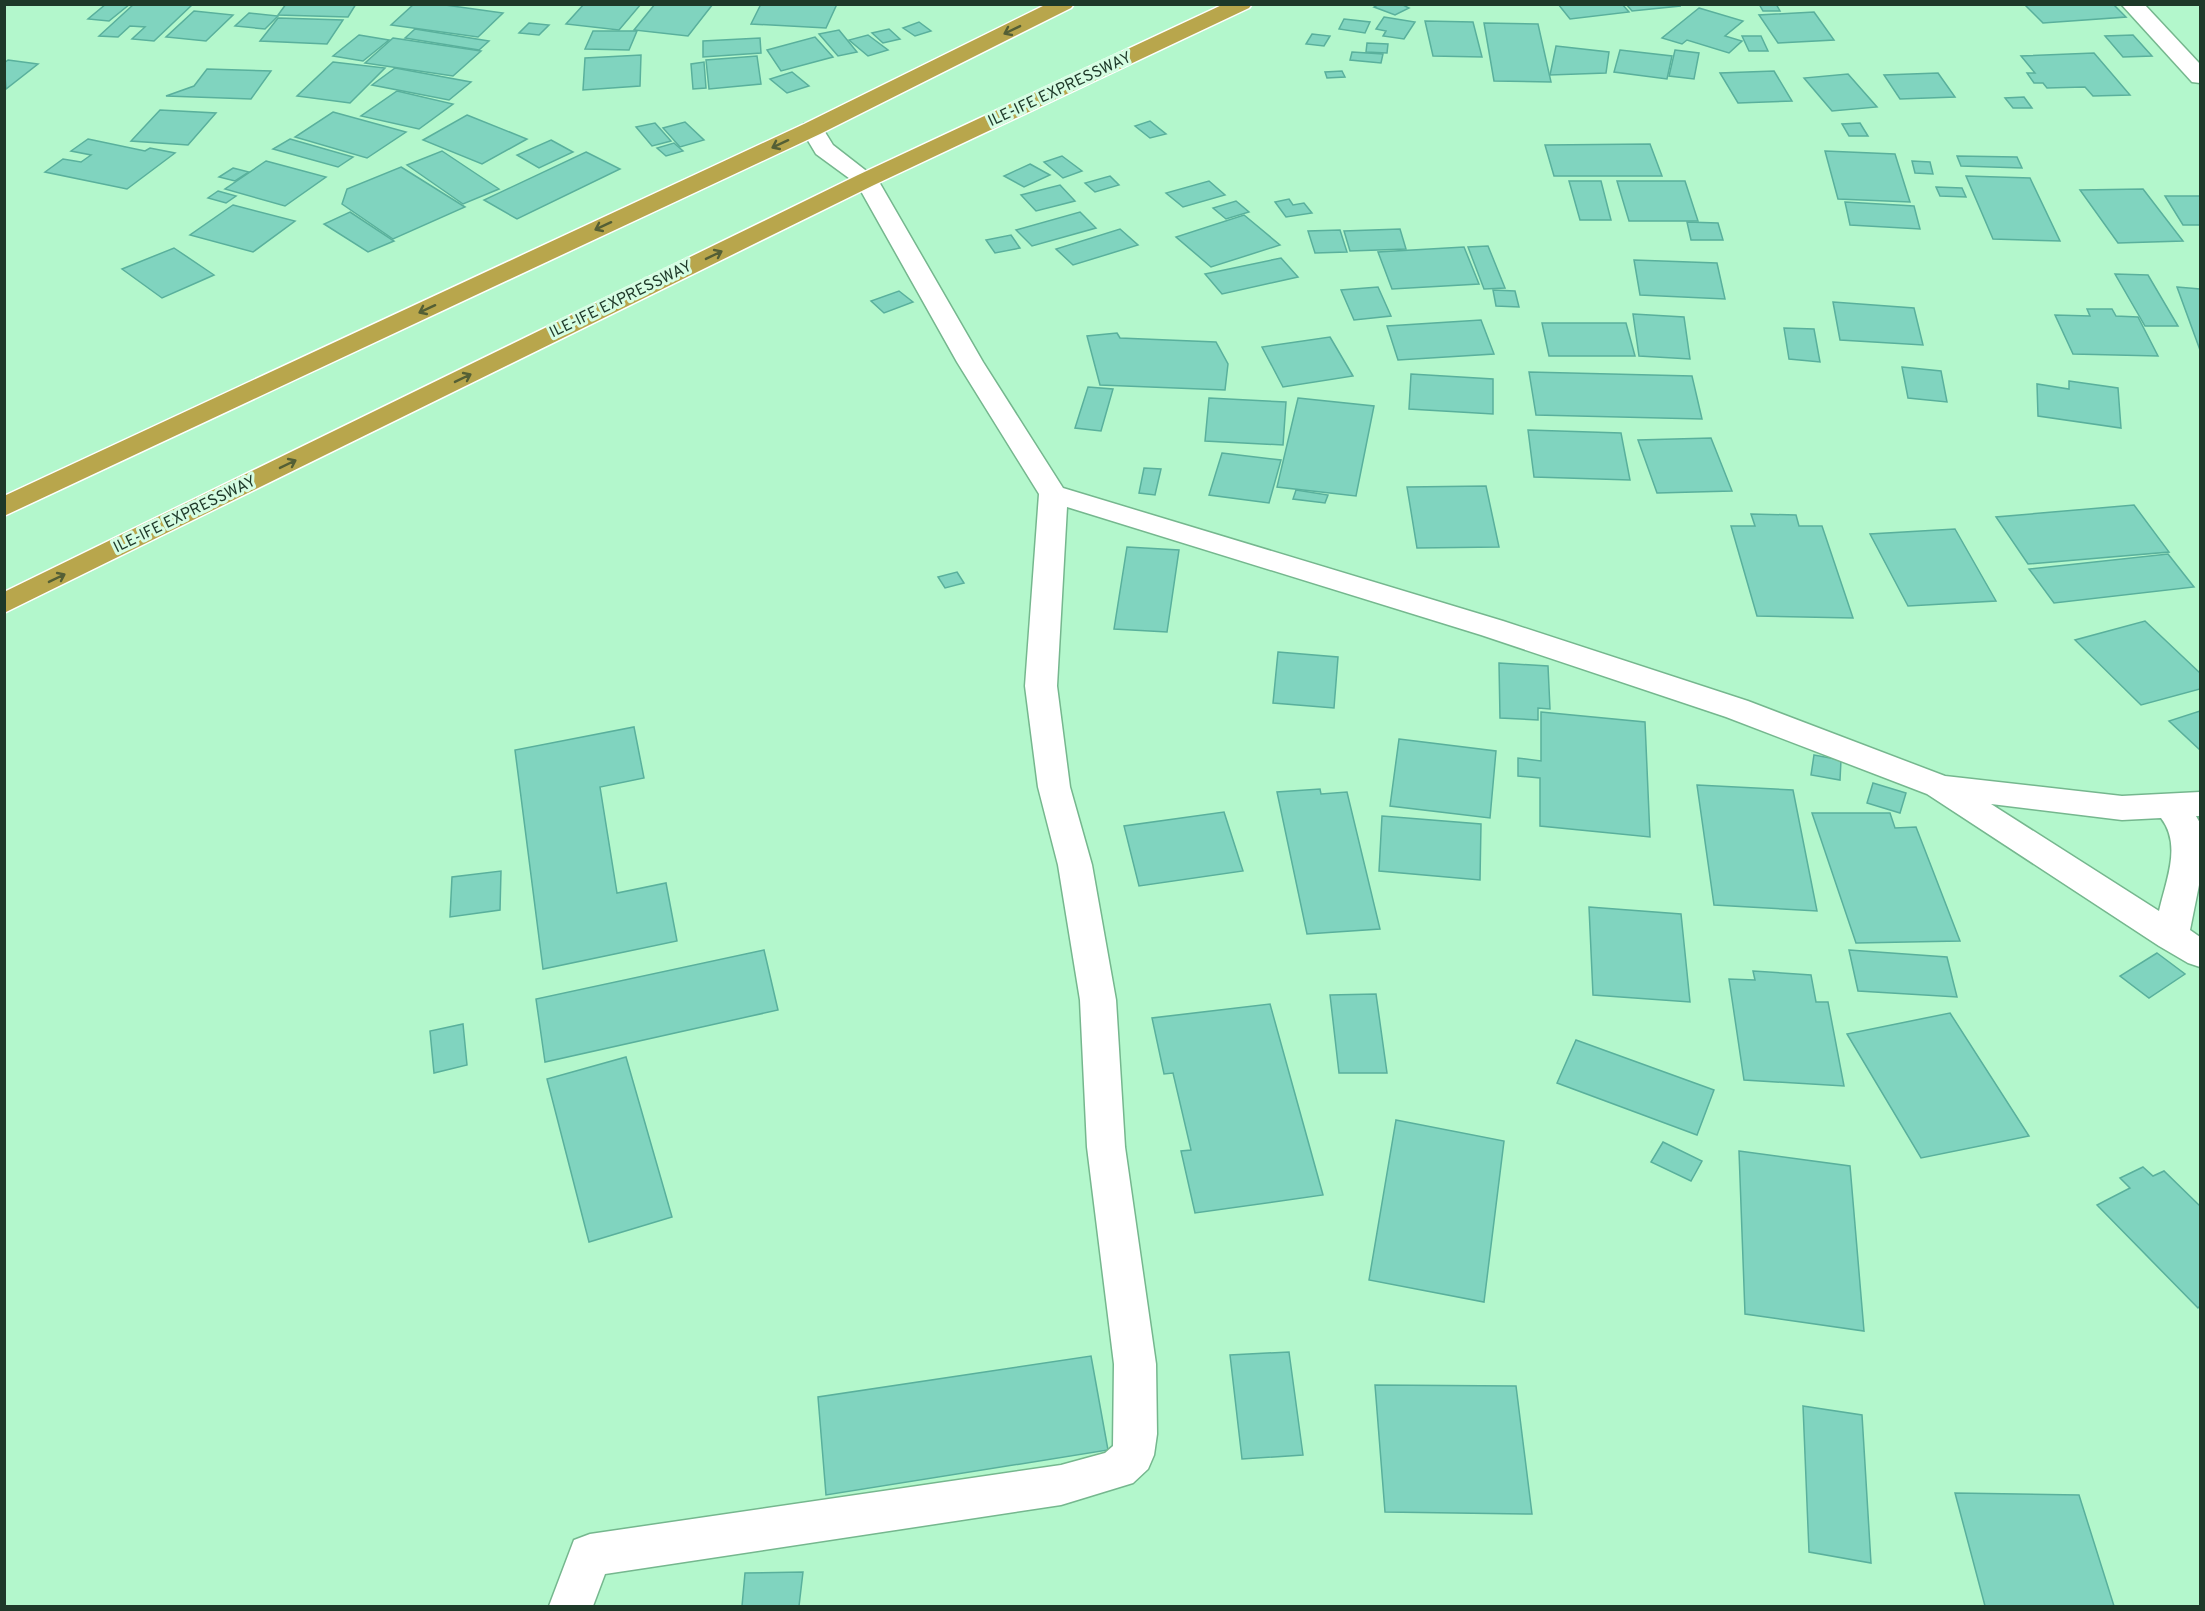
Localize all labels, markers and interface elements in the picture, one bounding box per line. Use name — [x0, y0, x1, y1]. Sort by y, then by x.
one-way arrow — [1003, 25, 1021, 37]
street label: ILE-IFE EXPRESSWAY — [985, 48, 1135, 132]
one-way arrow — [771, 138, 789, 150]
one-way arrow — [595, 221, 613, 233]
one-way arrow — [704, 248, 722, 260]
street label: ILE-IFE EXPRESSWAY — [546, 257, 696, 343]
one-way arrow — [418, 303, 436, 315]
one-way arrow — [454, 371, 472, 383]
one-way arrow — [279, 458, 297, 469]
street label: ILE-IFE EXPRESSWAY — [110, 472, 260, 558]
one-way arrow — [48, 572, 65, 584]

